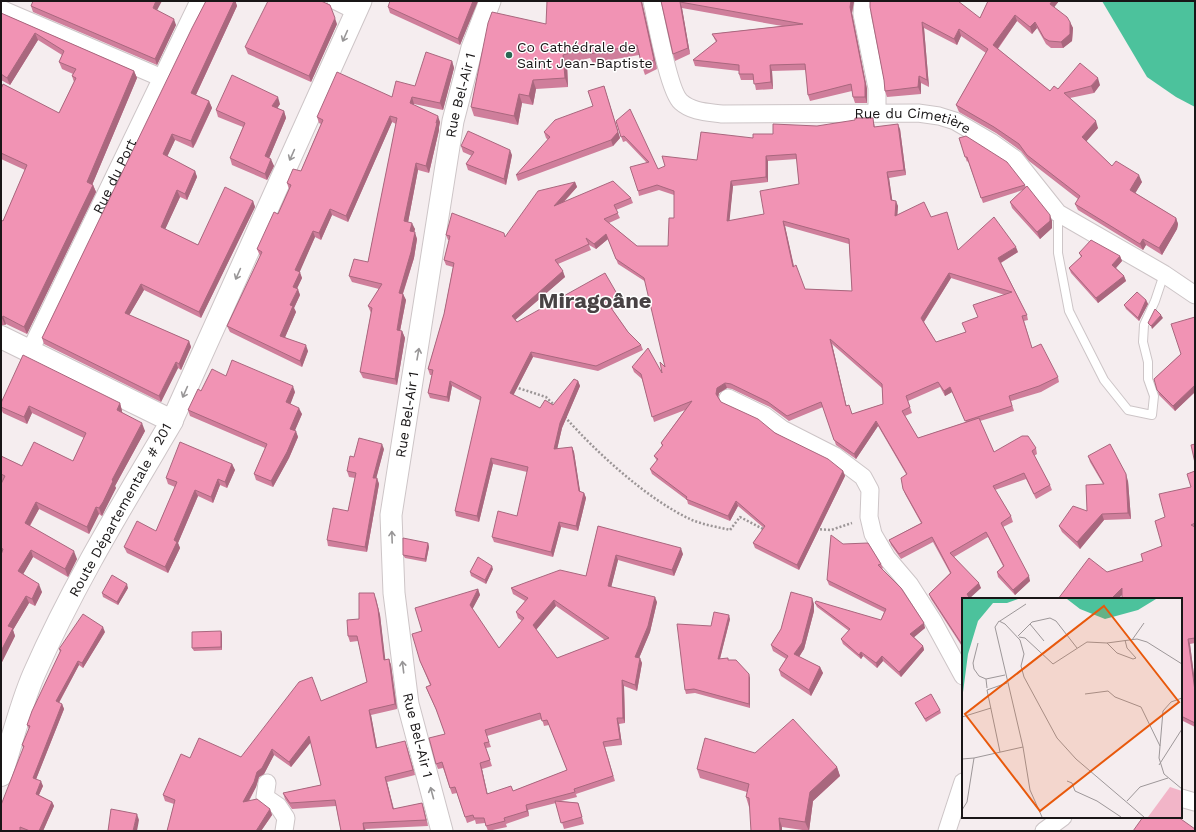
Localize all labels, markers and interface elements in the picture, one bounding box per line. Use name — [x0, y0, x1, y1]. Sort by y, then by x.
one-way arrow — [341, 30, 348, 42]
place label: Co Cathédrale de Saint Jean-Baptiste — [517, 39, 653, 71]
marker: Co Cathédrale de Saint Jean-Baptiste — [504, 50, 514, 60]
street label: Rue Bel-Air 1 — [443, 51, 478, 139]
street label: Rue du Cimetière — [854, 105, 974, 137]
street label: Rue du Port — [90, 136, 139, 216]
one-way arrow — [288, 149, 295, 161]
one-way arrow — [234, 267, 242, 279]
district label: Miragoâne — [538, 288, 652, 313]
one-way arrow — [414, 347, 422, 360]
street label: Rue Bel-Air 1 — [392, 371, 421, 459]
one-way arrow — [181, 386, 188, 398]
street label: Route Départementale # 201 — [66, 420, 174, 600]
one-way arrow — [388, 531, 396, 544]
inset map — [962, 598, 1182, 818]
one-way arrow — [399, 661, 407, 674]
street label: Rue Bel-Air 1 — [400, 691, 436, 779]
one-way arrow — [428, 787, 435, 800]

